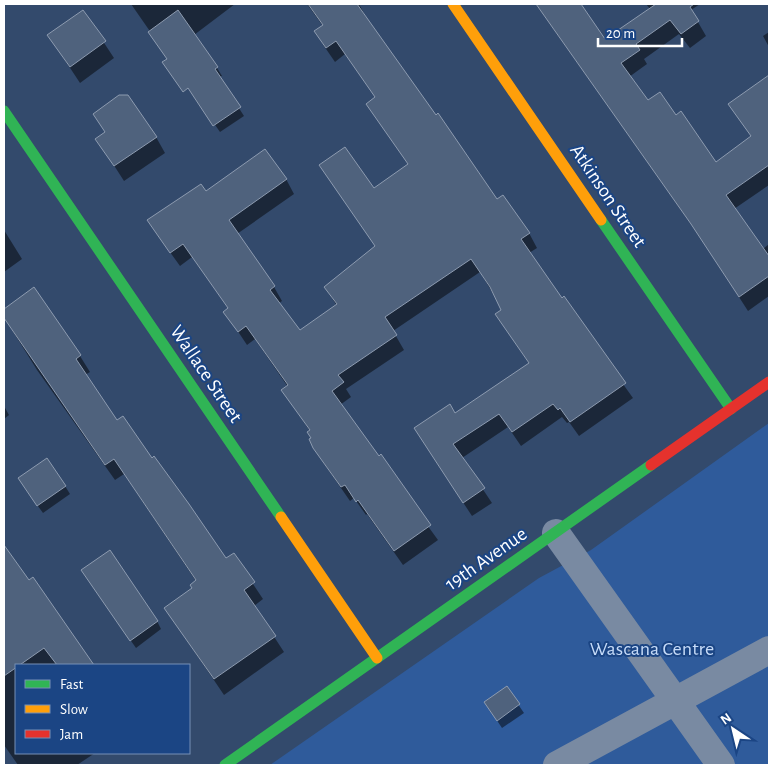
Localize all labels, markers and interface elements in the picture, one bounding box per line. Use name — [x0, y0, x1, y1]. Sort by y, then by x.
scale bar — [598, 15, 682, 47]
text: 20 m — [606, 26, 635, 41]
street label: Atkinson Street — [566, 141, 650, 252]
street label: Wallace Street — [166, 322, 246, 427]
street label: 19th Avenue — [441, 524, 531, 594]
park label: Wascana Centre — [590, 639, 714, 659]
legend — [15, 664, 190, 754]
text: Fast — [60, 677, 84, 692]
text: Slow — [60, 702, 88, 717]
north arrow — [708, 704, 758, 754]
text: N — [718, 711, 734, 728]
text: Jam — [60, 727, 83, 742]

